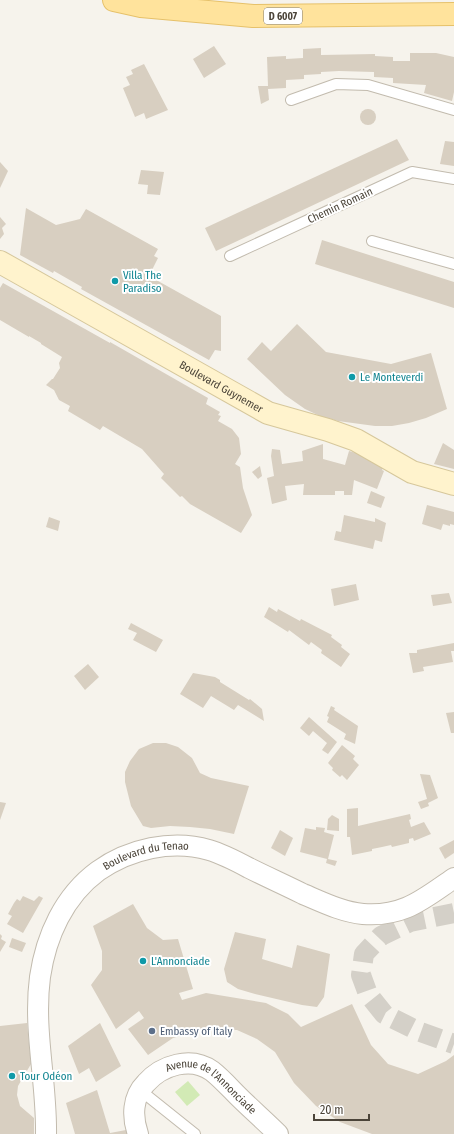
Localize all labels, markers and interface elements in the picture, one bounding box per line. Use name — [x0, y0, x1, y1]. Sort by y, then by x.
road number: D 6007 — [264, 8, 302, 24]
street label: Chemin Romain — [306, 185, 375, 226]
place label: Villa The Paradiso — [123, 269, 162, 295]
marker: Villa The Paradiso — [110, 276, 120, 286]
street label: Boulevard Guynemer — [177, 358, 265, 416]
place label: Le Monteverdi — [360, 371, 424, 384]
marker: Le Monteverdi — [347, 372, 357, 382]
street label: Boulevard du Tenao — [101, 839, 190, 873]
place label: L'Annonciade — [151, 955, 210, 968]
marker: L'Annonciade — [138, 956, 148, 966]
place label: Embassy of Italy — [160, 1025, 232, 1038]
marker: Embassy of Italy — [147, 1026, 157, 1036]
street label: Avenue de l'Annonciade — [164, 1057, 259, 1117]
place label: Tour Odéon — [20, 1070, 72, 1083]
marker: Tour Odéon — [7, 1071, 17, 1081]
scale bar — [314, 1096, 369, 1122]
text: 20 m — [320, 1103, 344, 1117]

